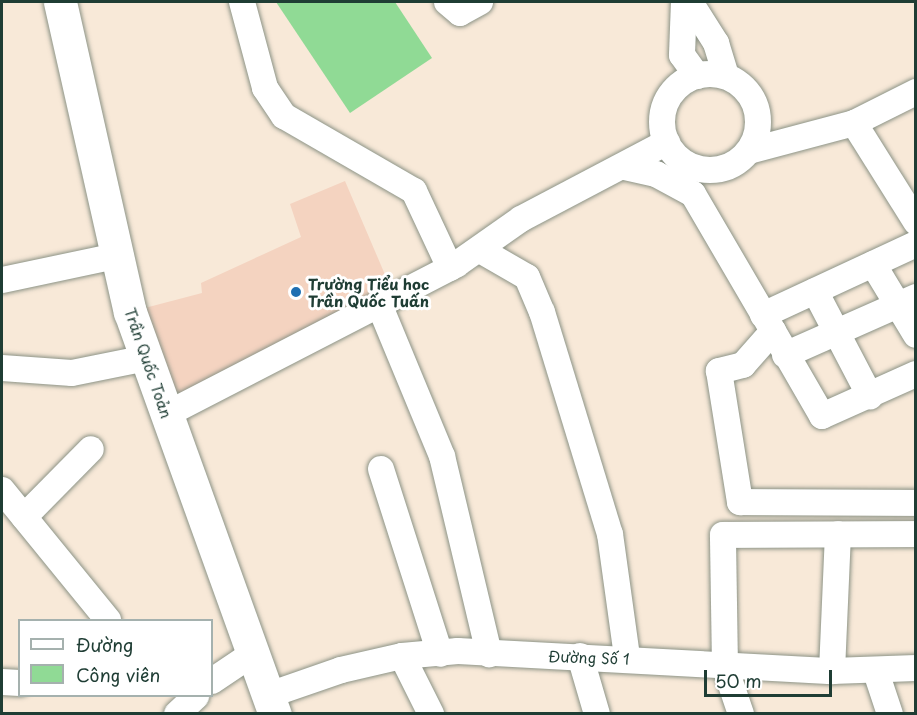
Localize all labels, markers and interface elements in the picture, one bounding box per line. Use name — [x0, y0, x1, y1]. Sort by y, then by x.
place label: Trường Tiểu học Trần Quốc Tuấn — [308, 274, 430, 309]
marker: Trường Tiểu học Trần Quốc Tuấn — [289, 285, 303, 299]
street label: Trần Quốc Toản — [122, 306, 176, 420]
legend — [18, 619, 213, 697]
text: Đường — [76, 631, 133, 658]
street label: Đường Số 1 — [548, 647, 630, 667]
scale bar — [707, 658, 834, 696]
text: Công viên — [76, 661, 160, 688]
text: 50 m — [715, 667, 762, 694]

